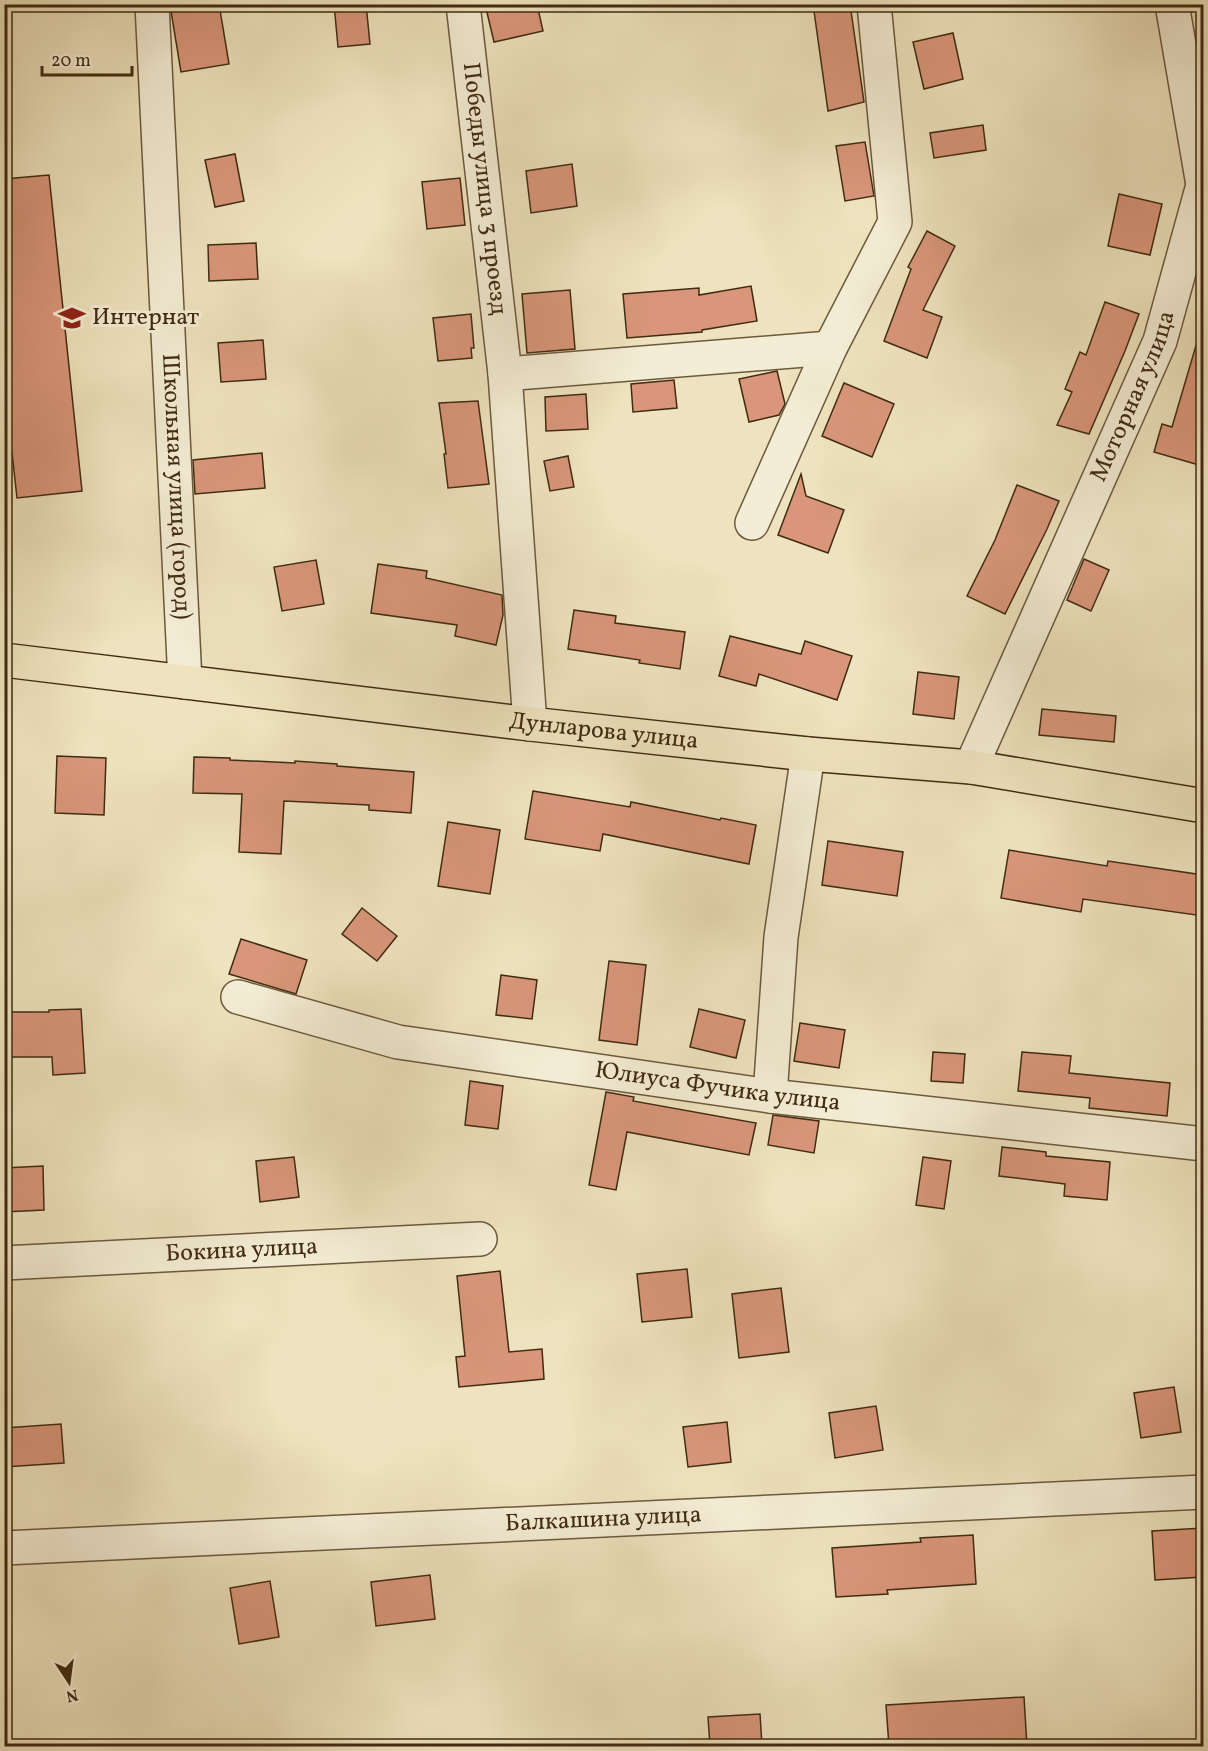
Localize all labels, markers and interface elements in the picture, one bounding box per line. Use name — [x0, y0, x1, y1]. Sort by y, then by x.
scale bar — [42, 39, 132, 77]
text: 20 m — [51, 49, 91, 74]
street label: Победы улица 3 проезд — [453, 61, 515, 317]
place label: Интернат — [92, 301, 199, 335]
school or university icon: Интернат — [57, 303, 87, 333]
street label: Моторная улица — [1083, 307, 1185, 487]
street label: Школьная улица (город) — [152, 353, 199, 620]
street label: Дунларова улица — [507, 705, 700, 759]
street label: Юлиуса Фучика улица — [592, 1054, 842, 1121]
street label: Бокина улица — [165, 1230, 319, 1272]
street label: Балкашина улица — [504, 1498, 702, 1542]
north arrow — [39, 1652, 99, 1712]
text: N — [63, 1683, 80, 1707]

